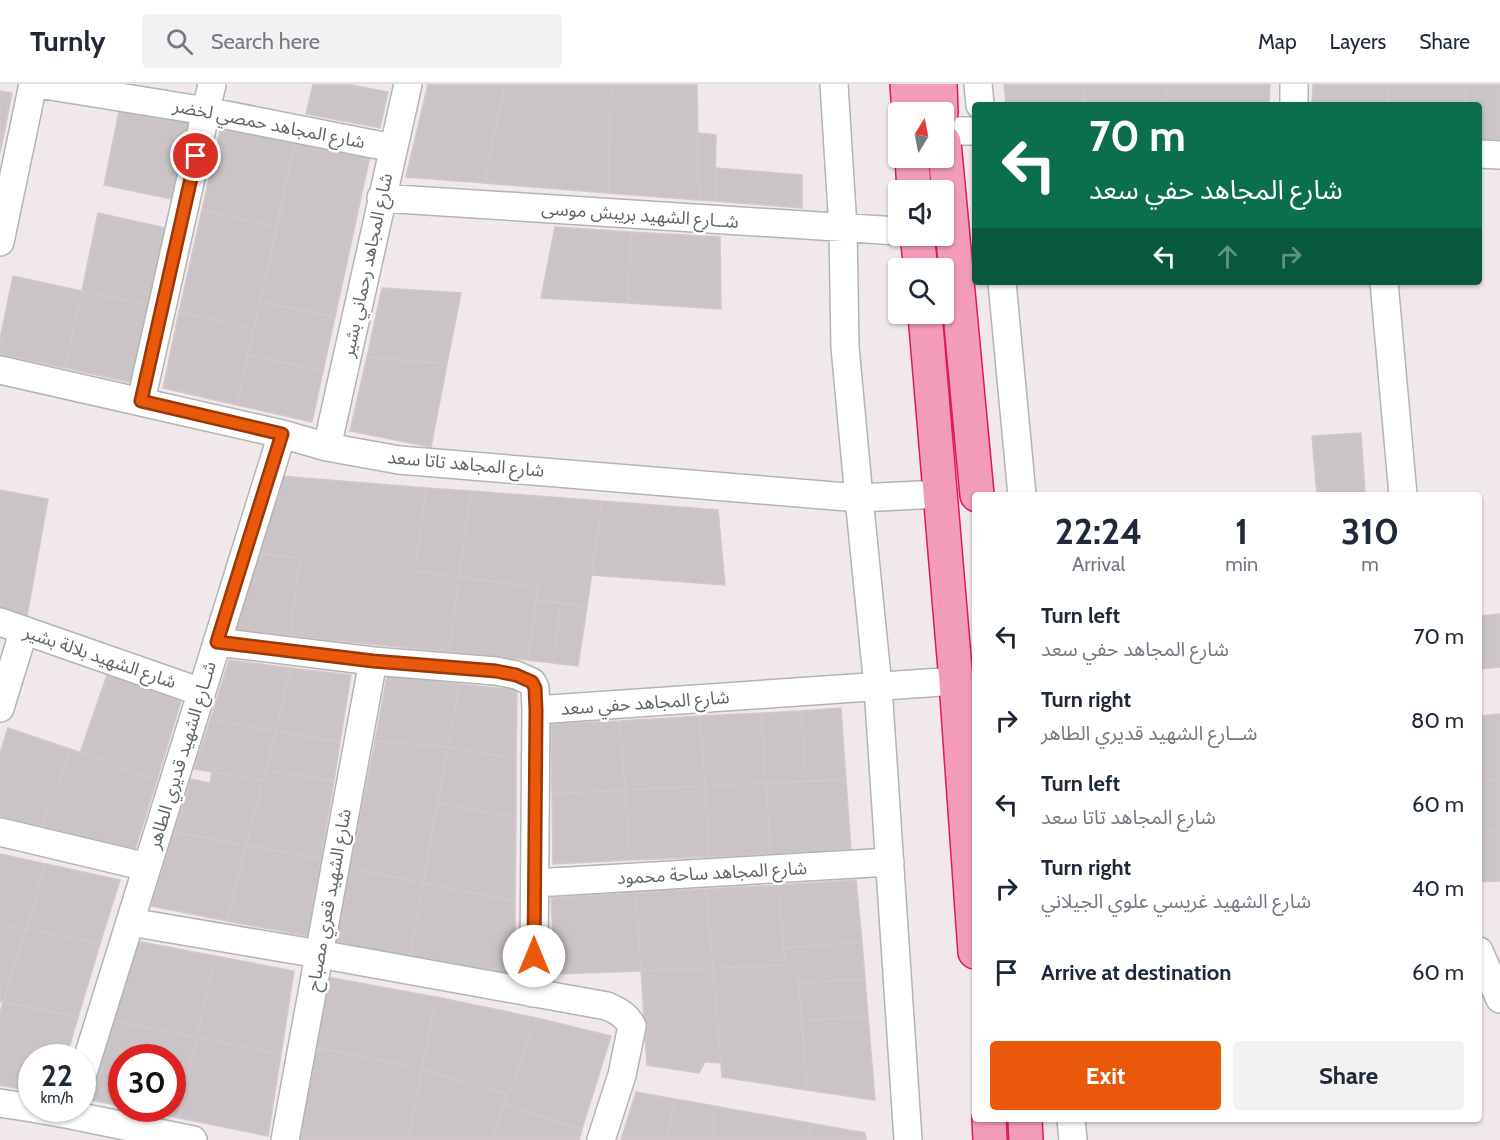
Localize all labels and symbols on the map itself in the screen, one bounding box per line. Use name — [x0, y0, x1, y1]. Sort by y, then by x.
street label: شارع المجاهد حمصي لخضر — [170, 94, 367, 156]
north arrow — [888, 102, 954, 168]
pin — [170, 130, 221, 181]
street label: شارع المجاهد رحماني بشير — [337, 171, 400, 361]
street label: شــارع الشهيد بريبش موسى — [540, 197, 739, 236]
street label: شارع المجاهد تاتا سعد — [386, 446, 545, 485]
street label: شارع الشهيد بلالة بشير — [19, 620, 179, 696]
street label: شــارع الشهيد قديري الطاهر — [143, 659, 224, 853]
street label: شارع المجاهد حفي سعد — [560, 686, 730, 723]
street label: شارع الشهيد قعري مصباح — [302, 807, 359, 993]
street label: شارع المجاهد ساحة محمود — [616, 857, 808, 892]
position arrow — [502, 924, 566, 988]
speed limit sign: 30 — [108, 1044, 186, 1122]

